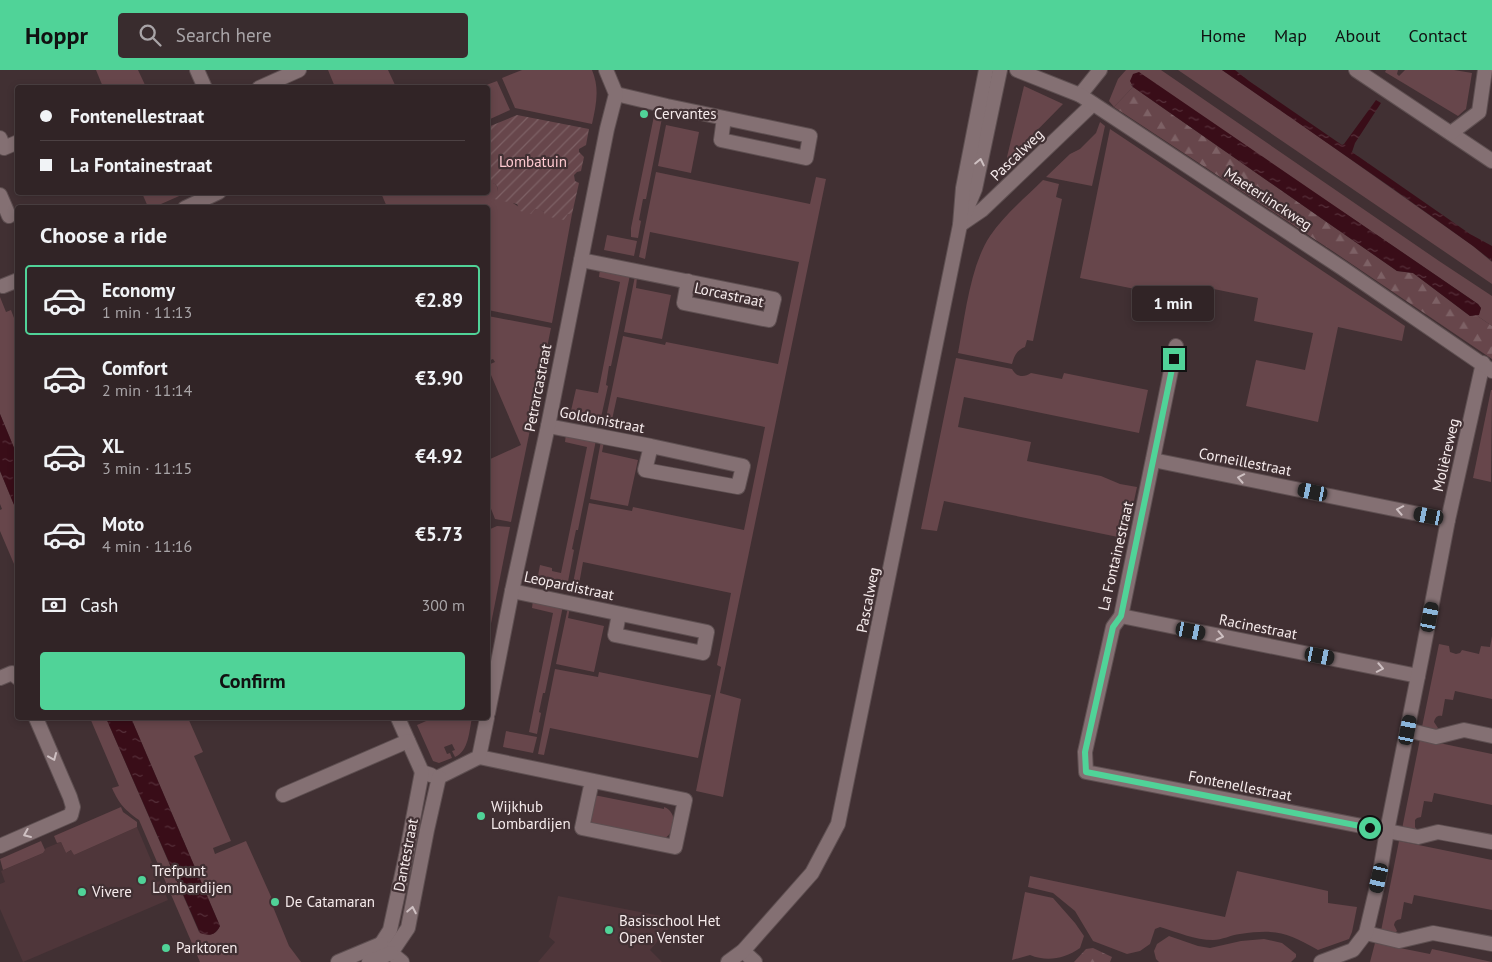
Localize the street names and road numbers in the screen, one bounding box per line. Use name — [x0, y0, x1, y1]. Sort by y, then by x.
street label: Pascalweg — [986, 125, 1047, 185]
street label: Maeterlinckweg — [1221, 163, 1316, 234]
street label: Lorcastraat — [693, 278, 766, 311]
street label: Petrarcastraat — [520, 342, 555, 433]
street label: Goldonistraat — [558, 402, 646, 437]
street label: Molièreweg — [1428, 416, 1463, 493]
street label: Corneillestraat — [1197, 443, 1293, 480]
street label: La Fontainestraat — [1094, 499, 1137, 612]
street label: Pascalweg — [852, 565, 883, 634]
street label: Leopardistraat — [522, 567, 616, 604]
street label: Racinestraat — [1217, 610, 1299, 643]
street label: Fontenellestraat — [1187, 766, 1294, 805]
street label: Dantestraat — [389, 817, 422, 893]

